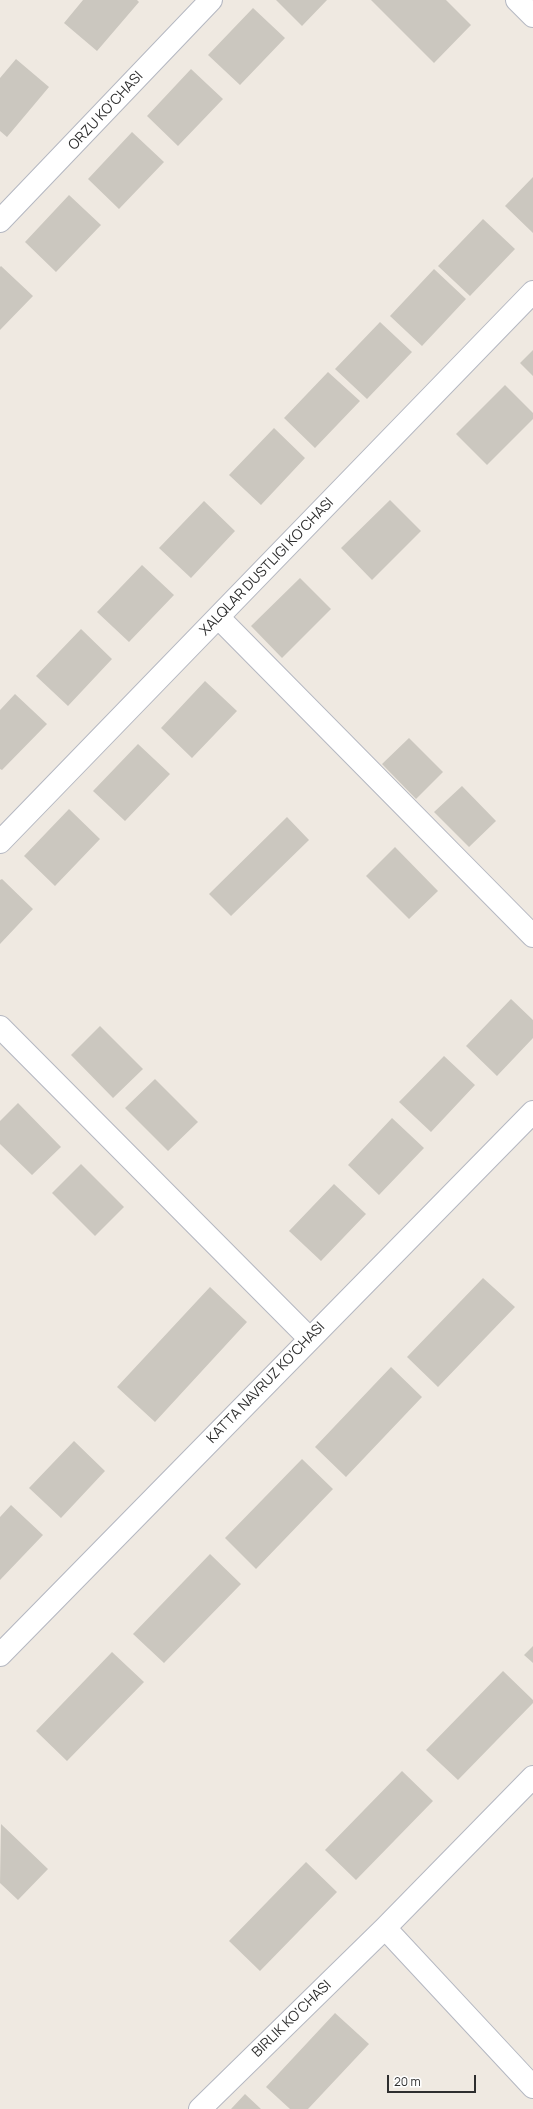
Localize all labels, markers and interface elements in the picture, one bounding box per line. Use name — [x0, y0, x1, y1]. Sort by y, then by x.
street label: ORZU KO'CHASI — [65, 68, 147, 154]
street label: XALQLAR DUSTLIGI KO'CHASI — [197, 495, 337, 639]
street label: KATTA NAVRUZ KO'CHASI — [204, 1319, 328, 1447]
street label: BIRLIK KO'CHASI — [249, 1977, 335, 2061]
scale bar — [389, 2067, 478, 2093]
text: 20 m — [394, 2073, 421, 2090]

